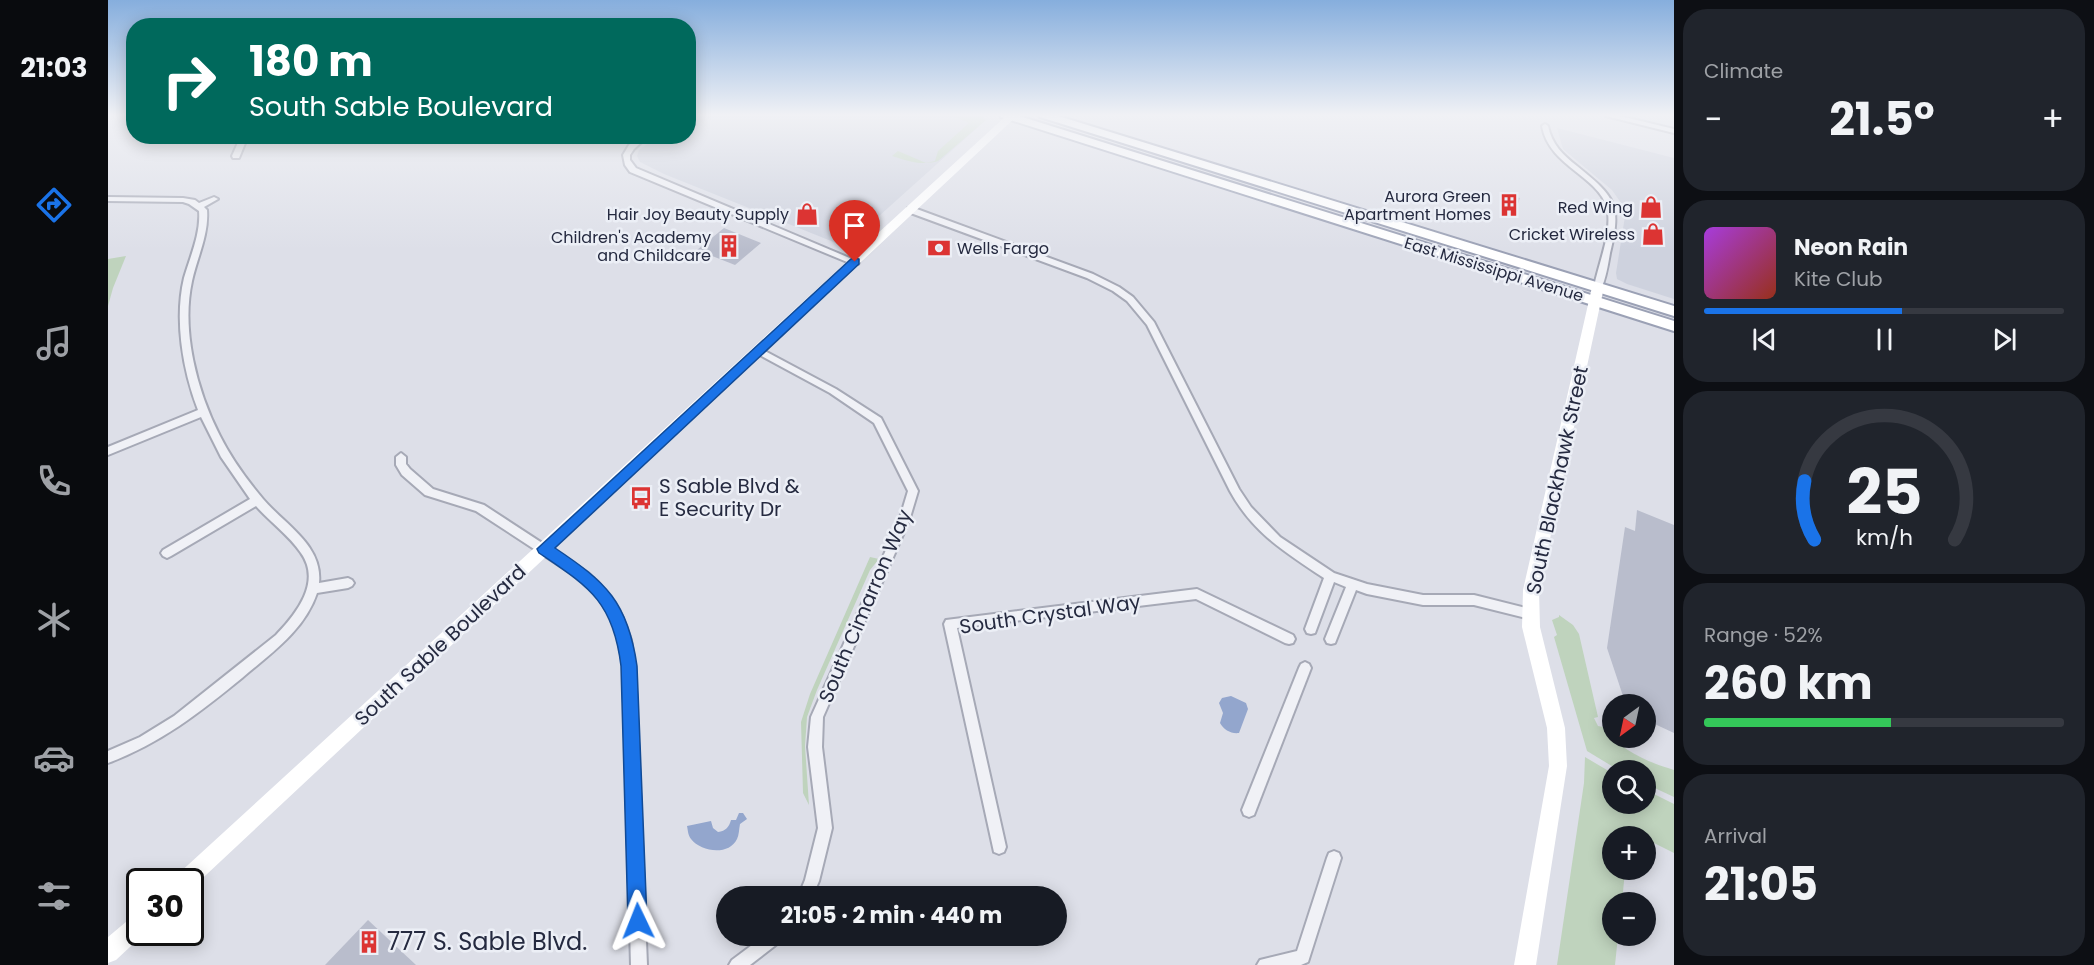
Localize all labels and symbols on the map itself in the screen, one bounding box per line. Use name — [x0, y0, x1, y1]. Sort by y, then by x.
place label: Aurora Green Apartment Homes — [1344, 185, 1491, 226]
building icon: Aurora Green Apartment Homes — [1496, 192, 1522, 218]
shop icon: Red Wing — [1638, 194, 1664, 220]
place label: Red Wing — [1558, 196, 1633, 219]
pin — [829, 200, 880, 262]
shop icon: Hair Joy Beauty Supply — [794, 201, 820, 227]
place label: Hair Joy Beauty Supply — [607, 203, 789, 226]
shop icon: Cricket Wireless — [1640, 221, 1666, 247]
place label: Cricket Wireless — [1509, 223, 1635, 246]
place label: Children's Academy and Childcare — [551, 226, 711, 267]
street label: East Mississippi Avenue — [1401, 231, 1586, 308]
building icon: Children's Academy and Childcare — [716, 233, 742, 259]
bank icon: Wells Fargo — [926, 235, 952, 261]
place label: Wells Fargo — [957, 237, 1049, 260]
street label: South Blackhawk Street — [1519, 363, 1595, 597]
place label: S Sable Blvd & E Security Dr — [659, 472, 800, 523]
bus stop icon: S Sable Blvd & E Security Dr — [628, 485, 654, 511]
street label: South Cimarron Way — [812, 505, 918, 707]
street label: South Sable Boulevard — [348, 558, 532, 732]
street label: South Crystal Way — [958, 587, 1142, 641]
north arrow — [1602, 694, 1656, 748]
speed limit sign: 30 — [126, 868, 204, 946]
position arrow — [606, 889, 670, 953]
place label: 777 S. Sable Blvd. — [387, 925, 587, 958]
building icon: 777 S. Sable Blvd. — [356, 929, 382, 955]

